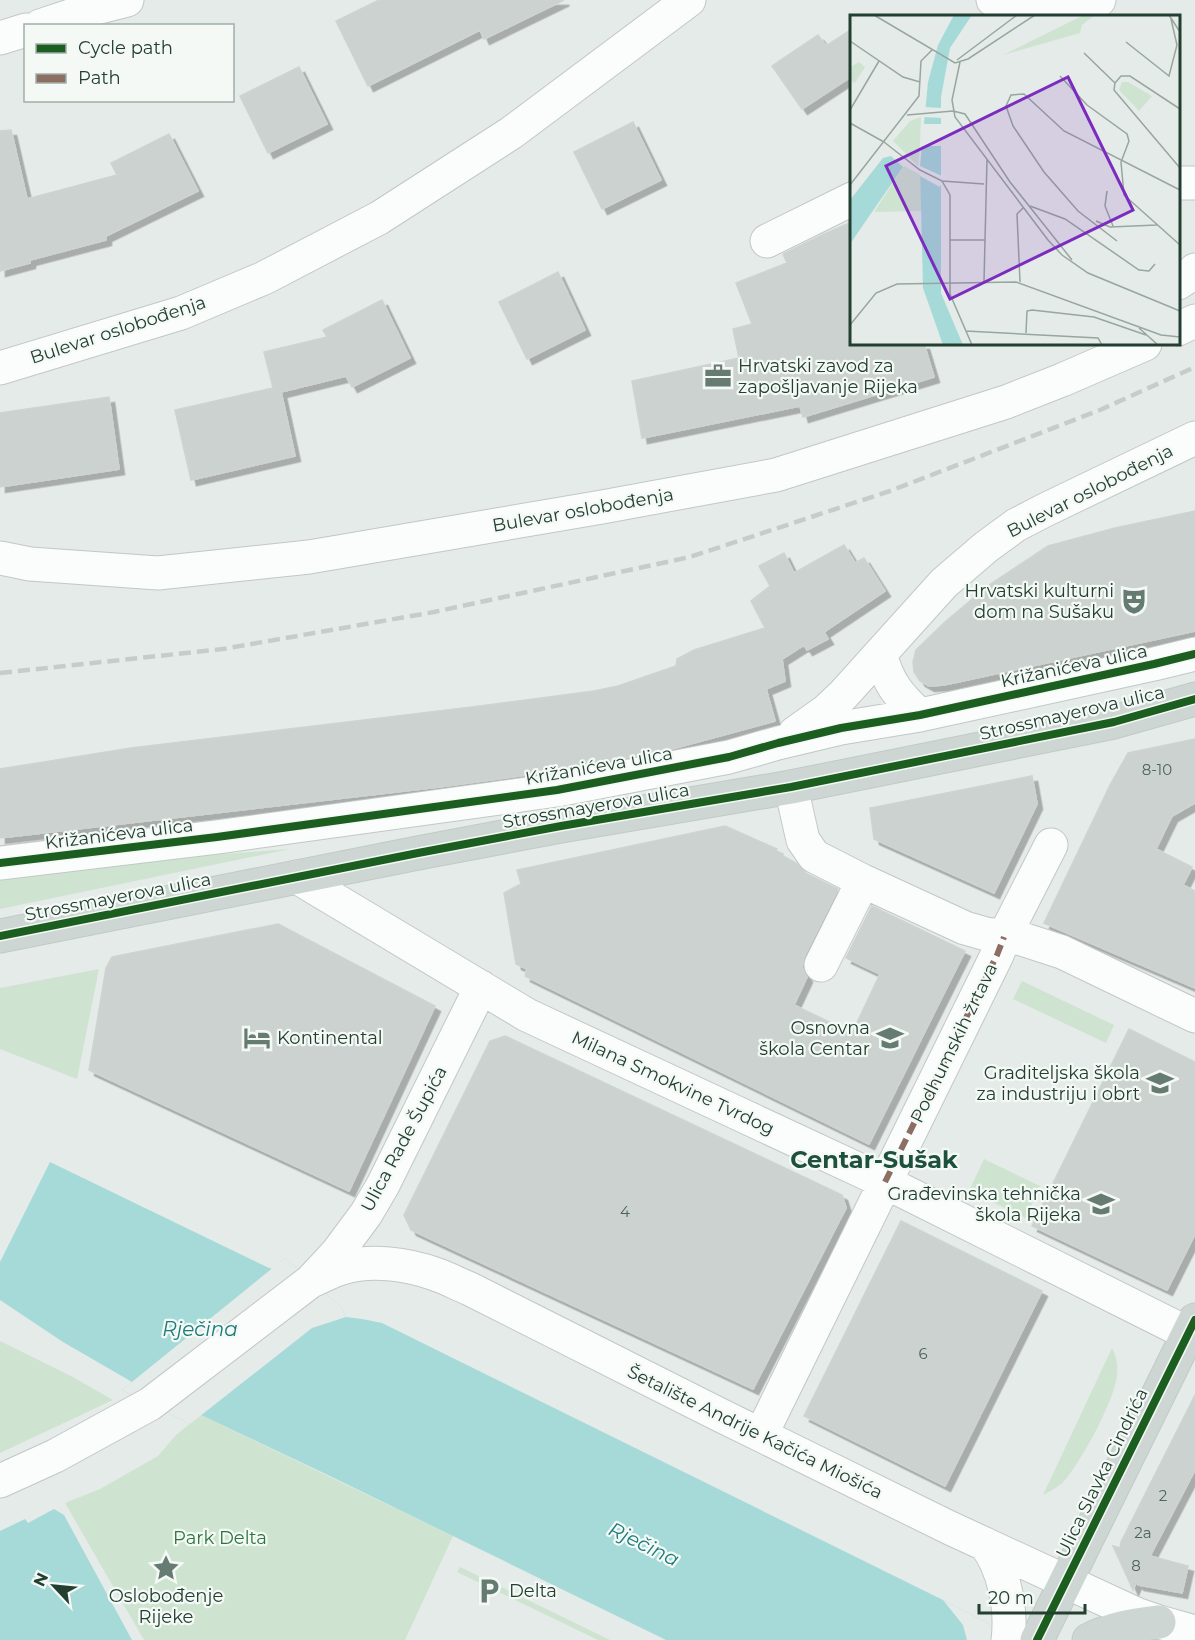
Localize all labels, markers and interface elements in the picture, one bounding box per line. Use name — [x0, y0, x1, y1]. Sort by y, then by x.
inset map — [850, 15, 1180, 345]
legend — [24, 24, 234, 102]
text: Cycle path — [78, 37, 173, 59]
text: Path — [78, 67, 121, 89]
street label: Bulevar oslobođenja — [27, 291, 209, 369]
place label: Hrvatski zavod za zapošljavanje Rijeka — [738, 355, 918, 398]
office icon: Hrvatski zavod za zapošljavanje Rijeka — [703, 361, 733, 391]
street label: Bulevar oslobođenja — [1003, 440, 1177, 542]
street label: Bulevar oslobođenja — [491, 483, 675, 537]
place label: Hrvatski kulturni dom na Sušaku — [965, 580, 1114, 623]
theatre icon: Hrvatski kulturni dom na Sušaku — [1119, 586, 1149, 616]
street label: Križanićeva ulica — [999, 640, 1149, 692]
street label: Strossmayerova ulica — [977, 681, 1167, 745]
street label: Križanićeva ulica — [524, 742, 674, 790]
house number: 8-10 — [1142, 760, 1172, 779]
street label: Strossmayerova ulica — [501, 779, 691, 833]
street label: Križanićeva ulica — [44, 814, 194, 854]
street label: Strossmayerova ulica — [23, 868, 213, 926]
street label: Podhumskih žrtava — [906, 960, 1002, 1126]
place label: Osnovna škola Centar — [759, 1017, 870, 1060]
hotel icon: Kontinental — [242, 1023, 272, 1053]
school or university icon: Osnovna škola Centar — [875, 1023, 905, 1053]
street label: Milana Smokvine Tvrdog — [568, 1026, 778, 1140]
place label: Kontinental — [277, 1027, 383, 1049]
street label: Ulica Rade Šupića — [356, 1062, 452, 1216]
place label: Graditeljska škola za industriju i obrt — [977, 1062, 1140, 1105]
school or university icon: Graditeljska škola za industriju i obrt — [1145, 1068, 1175, 1098]
district label: Centar-Sušak — [790, 1145, 958, 1174]
place label: Građevinska tehnička škola Rijeka — [887, 1183, 1081, 1226]
school or university icon: Građevinska tehnička škola Rijeka — [1086, 1189, 1116, 1219]
house number: 4 — [620, 1202, 630, 1221]
water label: Rječina — [162, 1317, 238, 1341]
house number: 6 — [918, 1344, 928, 1363]
street label: Šetalište Andrije Kačića Miošića — [624, 1360, 886, 1504]
street label: Ulica Slavka Cindrića — [1051, 1385, 1153, 1561]
house number: 2 — [1159, 1486, 1167, 1505]
water label: Rječina — [605, 1517, 683, 1571]
house number: 2a — [1134, 1523, 1152, 1542]
park label: Park Delta — [173, 1527, 267, 1549]
place icon: Oslobođenje Rijeke — [151, 1553, 181, 1583]
north arrow — [24, 1556, 84, 1616]
house number: 8 — [1131, 1556, 1141, 1575]
text: N — [30, 1570, 52, 1590]
parking icon: Delta — [474, 1576, 504, 1606]
scale bar — [979, 1577, 1086, 1615]
place label: Delta — [509, 1580, 557, 1602]
place label: Oslobođenje Rijeke — [109, 1585, 223, 1628]
text: 20 m — [988, 1587, 1034, 1609]

